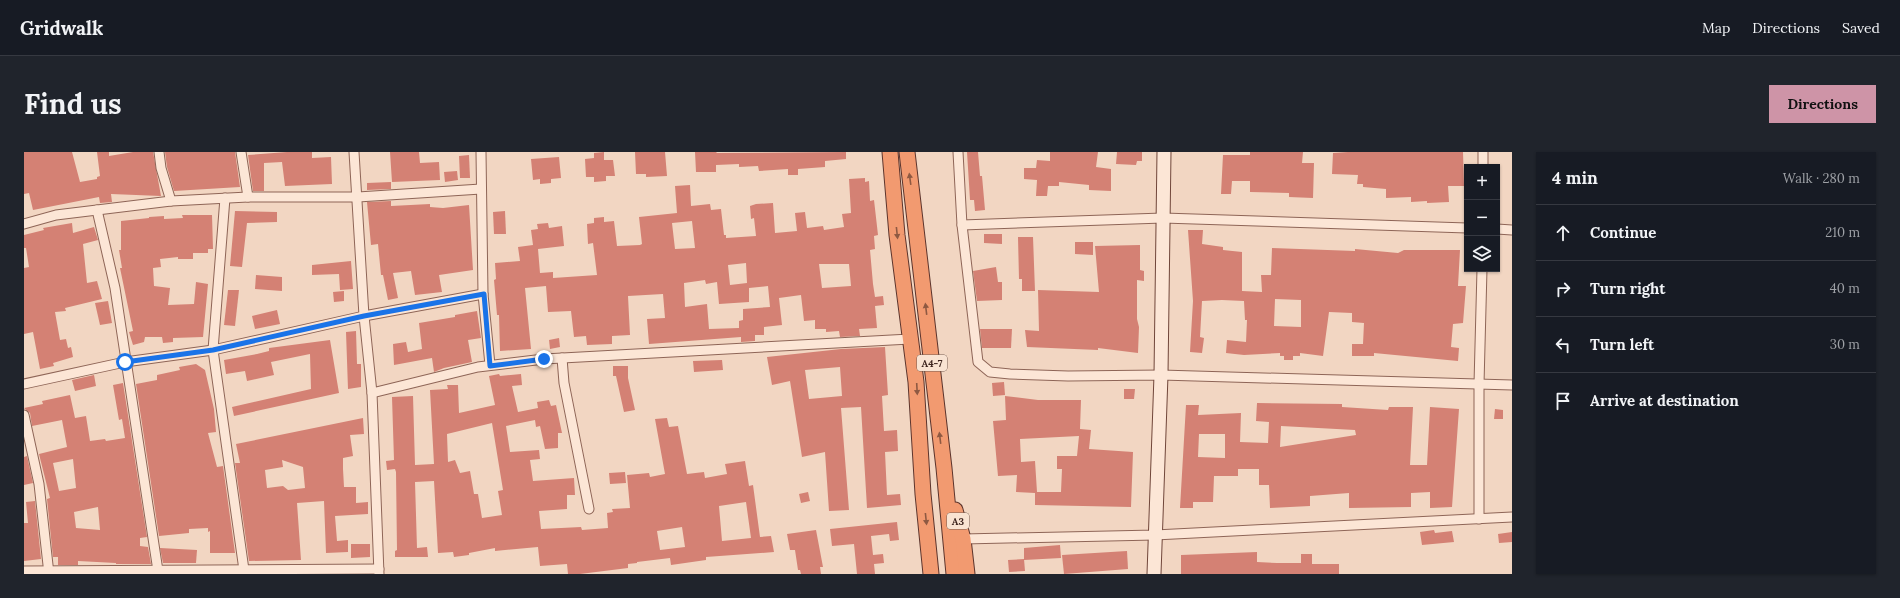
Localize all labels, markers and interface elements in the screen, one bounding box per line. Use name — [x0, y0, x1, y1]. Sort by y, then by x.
text: Gridwalk — [20, 16, 103, 40]
text: Map — [1702, 19, 1730, 37]
text: Directions — [1752, 19, 1820, 37]
text: Saved — [1842, 19, 1880, 37]
button: Directions — [1769, 85, 1876, 123]
text: Find us — [24, 86, 122, 122]
map controls — [1464, 164, 1500, 272]
button: + — [1464, 164, 1500, 200]
text: 4 min — [1552, 167, 1598, 189]
text: Walk · 280 m — [1783, 170, 1860, 187]
one-way arrow — [907, 173, 914, 185]
button: − — [1464, 200, 1500, 236]
icon: ahead — [1552, 222, 1574, 244]
text: Continue — [1590, 223, 1656, 242]
text: 210 m — [1825, 224, 1860, 241]
one-way arrow — [893, 227, 900, 239]
button: layers — [1464, 236, 1500, 272]
icon: right — [1552, 278, 1574, 300]
text: Turn right — [1590, 279, 1666, 298]
text: 40 m — [1830, 280, 1860, 297]
one-way arrow — [923, 302, 929, 315]
icon: left — [1552, 334, 1574, 356]
text: Turn left — [1590, 335, 1654, 354]
text: 30 m — [1830, 336, 1860, 353]
route end — [535, 350, 553, 368]
route start — [116, 353, 134, 371]
road number: A4-7 — [917, 355, 947, 371]
one-way arrow — [913, 383, 920, 395]
icon: arrive — [1552, 390, 1574, 412]
text: Arrive at destination — [1590, 391, 1739, 410]
one-way arrow — [937, 432, 944, 444]
one-way arrow — [922, 513, 929, 525]
road number: A3 — [947, 513, 969, 529]

